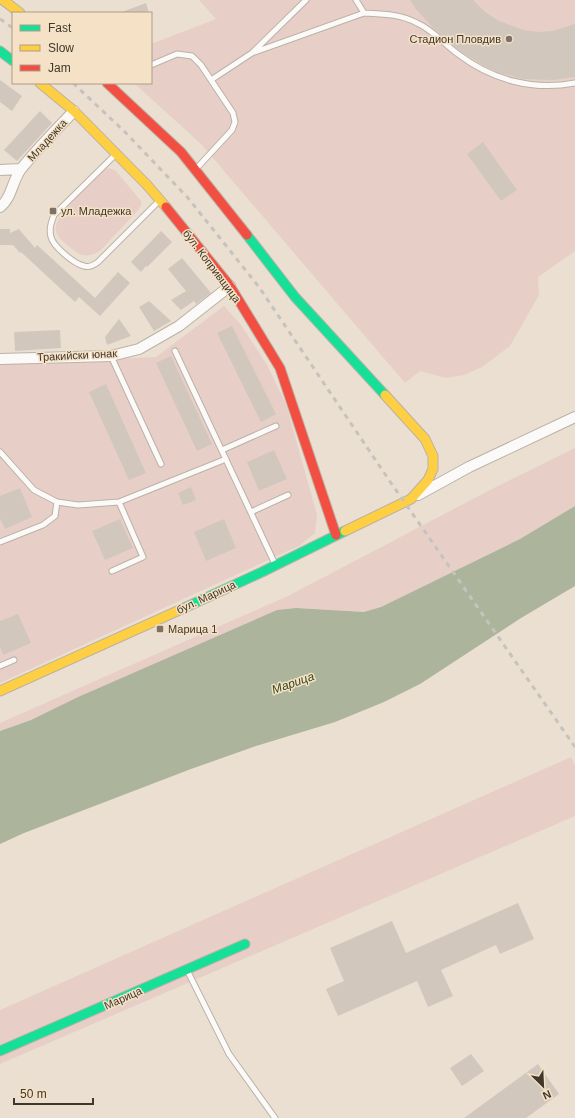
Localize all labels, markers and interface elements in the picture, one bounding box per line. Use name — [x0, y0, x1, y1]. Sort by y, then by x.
legend — [12, 12, 152, 84]
text: Fast — [48, 21, 72, 35]
place label: Стадион Пловдив — [410, 33, 501, 45]
marker: Стадион Пловдив — [504, 34, 514, 44]
text: Slow — [48, 41, 74, 55]
text: Jam — [48, 61, 71, 75]
street label: Младежка — [25, 116, 70, 164]
place label: ул. Младежка — [61, 205, 132, 217]
marker: ул. Младежка — [48, 206, 58, 216]
street label: бул. Копривщица — [181, 227, 244, 305]
street label: Тракийски юнак — [37, 347, 118, 363]
street label: бул. Марица — [174, 578, 238, 616]
place label: Марица 1 — [168, 623, 217, 635]
marker: Марица 1 — [155, 624, 165, 634]
water label: Марица — [270, 669, 316, 697]
street label: Марица — [102, 984, 145, 1012]
north arrow — [523, 1066, 563, 1106]
scale bar — [14, 1080, 93, 1106]
text: 50 m — [20, 1087, 47, 1101]
text: N — [541, 1088, 553, 1102]

